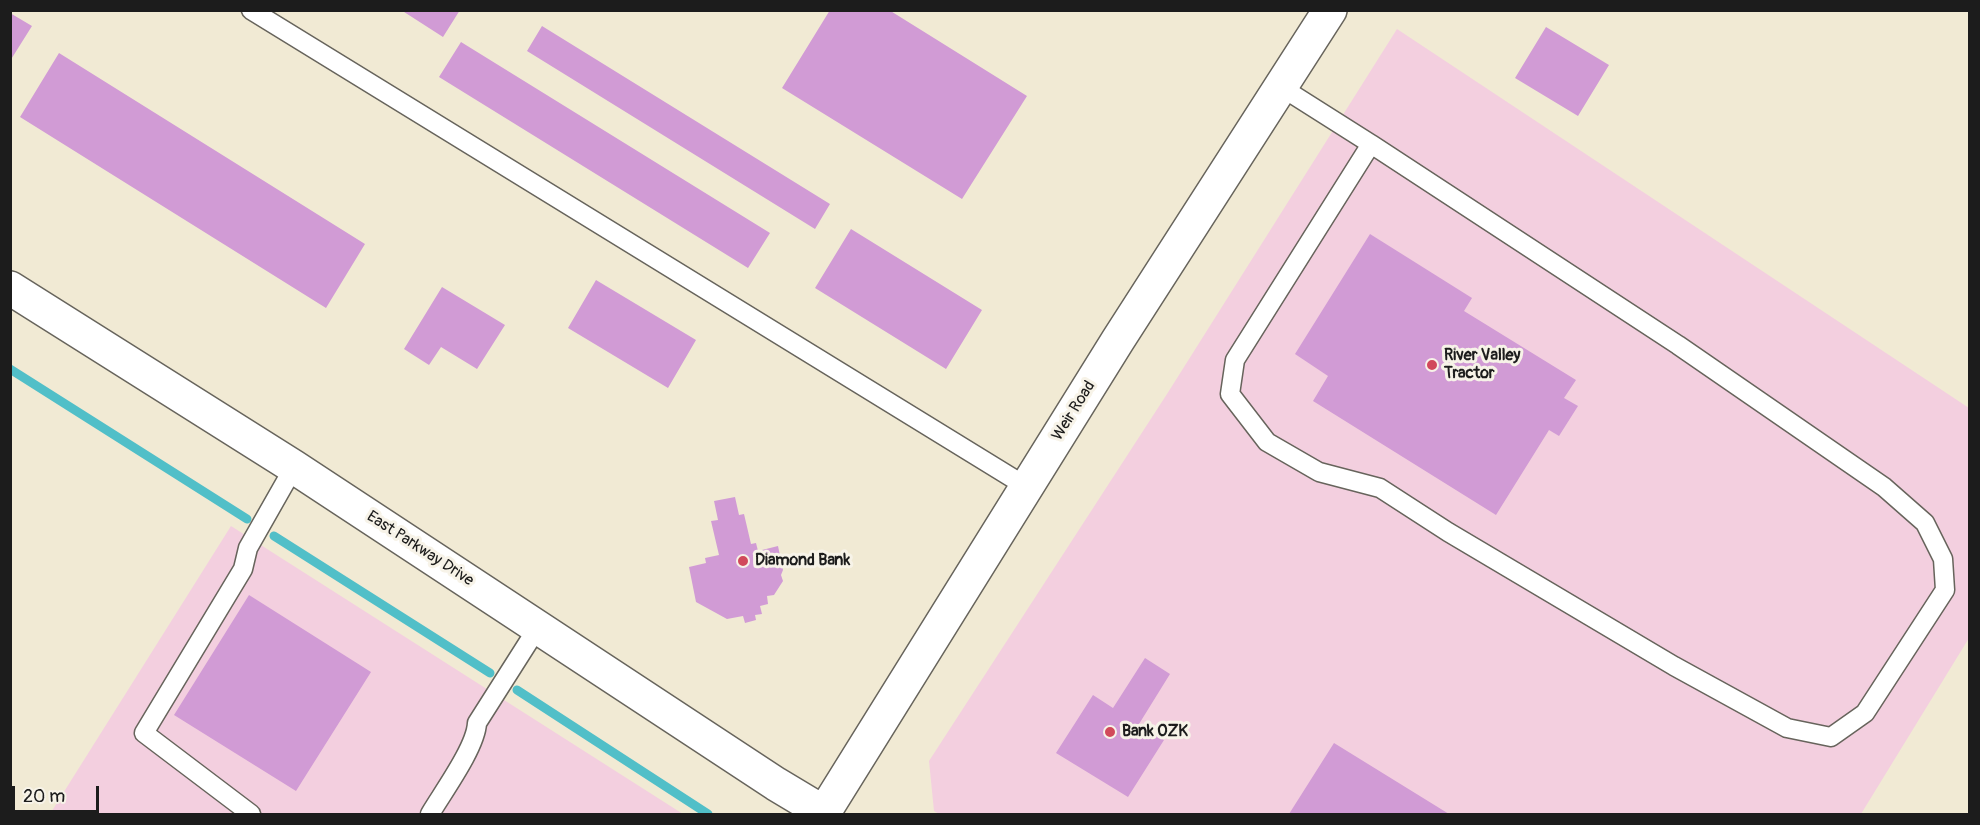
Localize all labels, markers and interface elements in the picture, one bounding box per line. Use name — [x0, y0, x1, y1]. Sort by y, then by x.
place label: River Valley Tractor — [1444, 346, 1520, 384]
marker: River Valley Tractor — [1425, 358, 1439, 372]
street label: Weir Road — [1048, 378, 1100, 444]
street label: East Parkway Drive — [363, 507, 477, 591]
place label: Diamond Bank — [755, 551, 850, 571]
marker: Diamond Bank — [736, 554, 750, 568]
place label: Bank OZK — [1122, 722, 1188, 742]
marker: Bank OZK — [1103, 725, 1117, 739]
scale bar — [15, 774, 102, 812]
text: 20 m — [23, 785, 65, 808]

